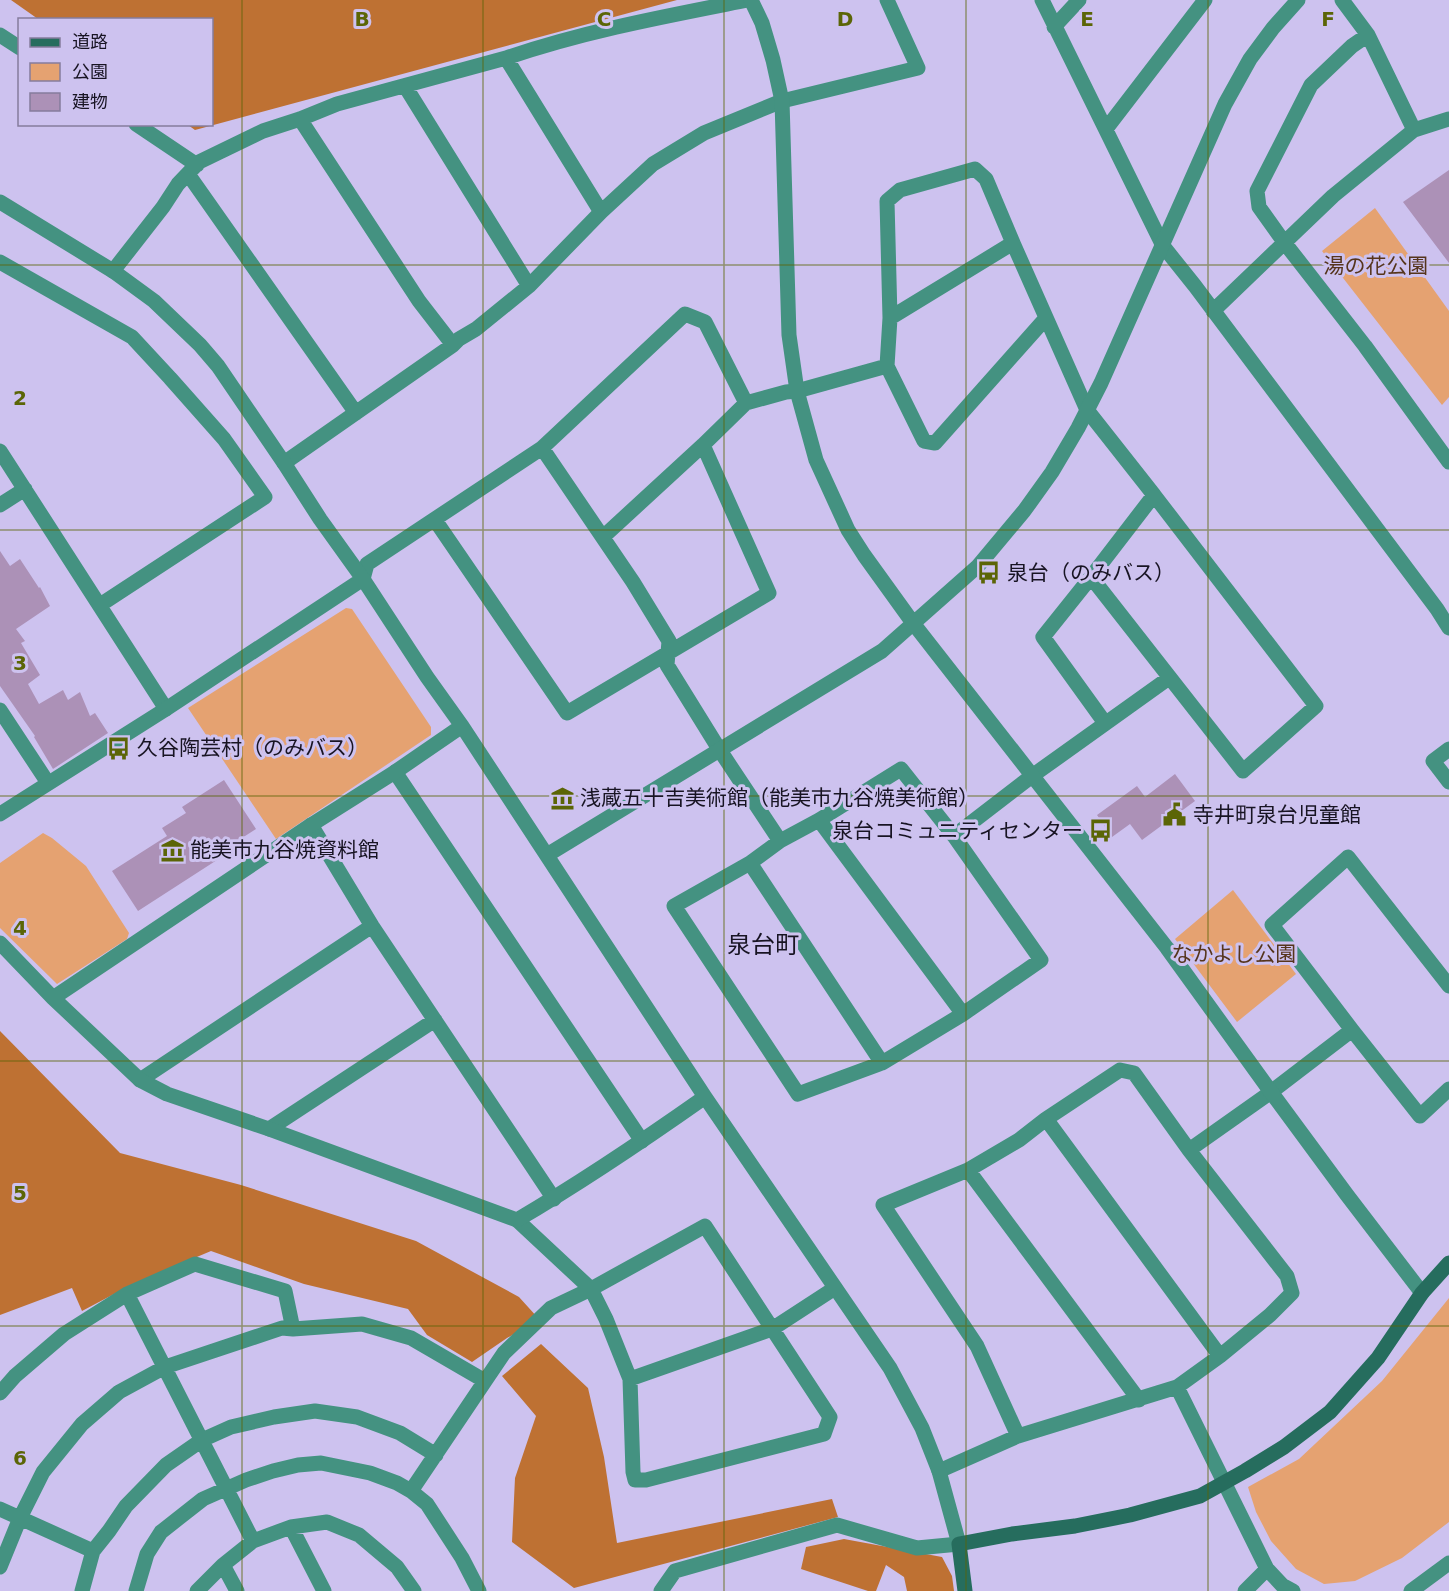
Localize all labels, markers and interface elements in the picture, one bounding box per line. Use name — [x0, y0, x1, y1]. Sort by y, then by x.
text: B — [354, 7, 370, 31]
text: C — [597, 7, 611, 31]
text: D — [837, 7, 853, 31]
text: E — [1080, 7, 1094, 31]
text: F — [1321, 7, 1335, 31]
legend — [18, 18, 213, 126]
text: 道路 — [72, 31, 108, 52]
text: 公園 — [72, 61, 108, 82]
text: 建物 — [72, 91, 108, 112]
park label: 湯の花公園 — [1324, 254, 1429, 278]
text: 2 — [13, 386, 27, 410]
bus stop icon: 泉台（のみバス） — [976, 560, 1002, 586]
place label: 泉台（のみバス） — [1007, 561, 1175, 585]
text: 3 — [13, 651, 27, 675]
bus stop icon: 久谷陶芸村（のみバス） — [106, 735, 132, 761]
place label: 久谷陶芸村（のみバス） — [137, 736, 368, 760]
museum icon: 浅蔵五十吉美術館（能美市九谷焼美術館） — [549, 785, 575, 811]
place label: 浅蔵五十吉美術館（能美市九谷焼美術館） — [580, 786, 979, 810]
public building icon: 寺井町泉台児童館 — [1162, 802, 1188, 828]
place label: 寺井町泉台児童館 — [1193, 803, 1361, 827]
bus stop icon: 泉台コミュニティセンター — [1088, 818, 1114, 844]
place label: 泉台コミュニティセンター — [832, 819, 1083, 843]
museum icon: 能美市九谷焼資料館 — [159, 837, 185, 863]
place label: 能美市九谷焼資料館 — [190, 838, 379, 862]
text: 4 — [13, 916, 27, 940]
district label: 泉台町 — [727, 931, 799, 959]
park label: なかよし公園 — [1172, 942, 1296, 966]
text: 5 — [13, 1181, 27, 1205]
text: 6 — [13, 1446, 27, 1470]

